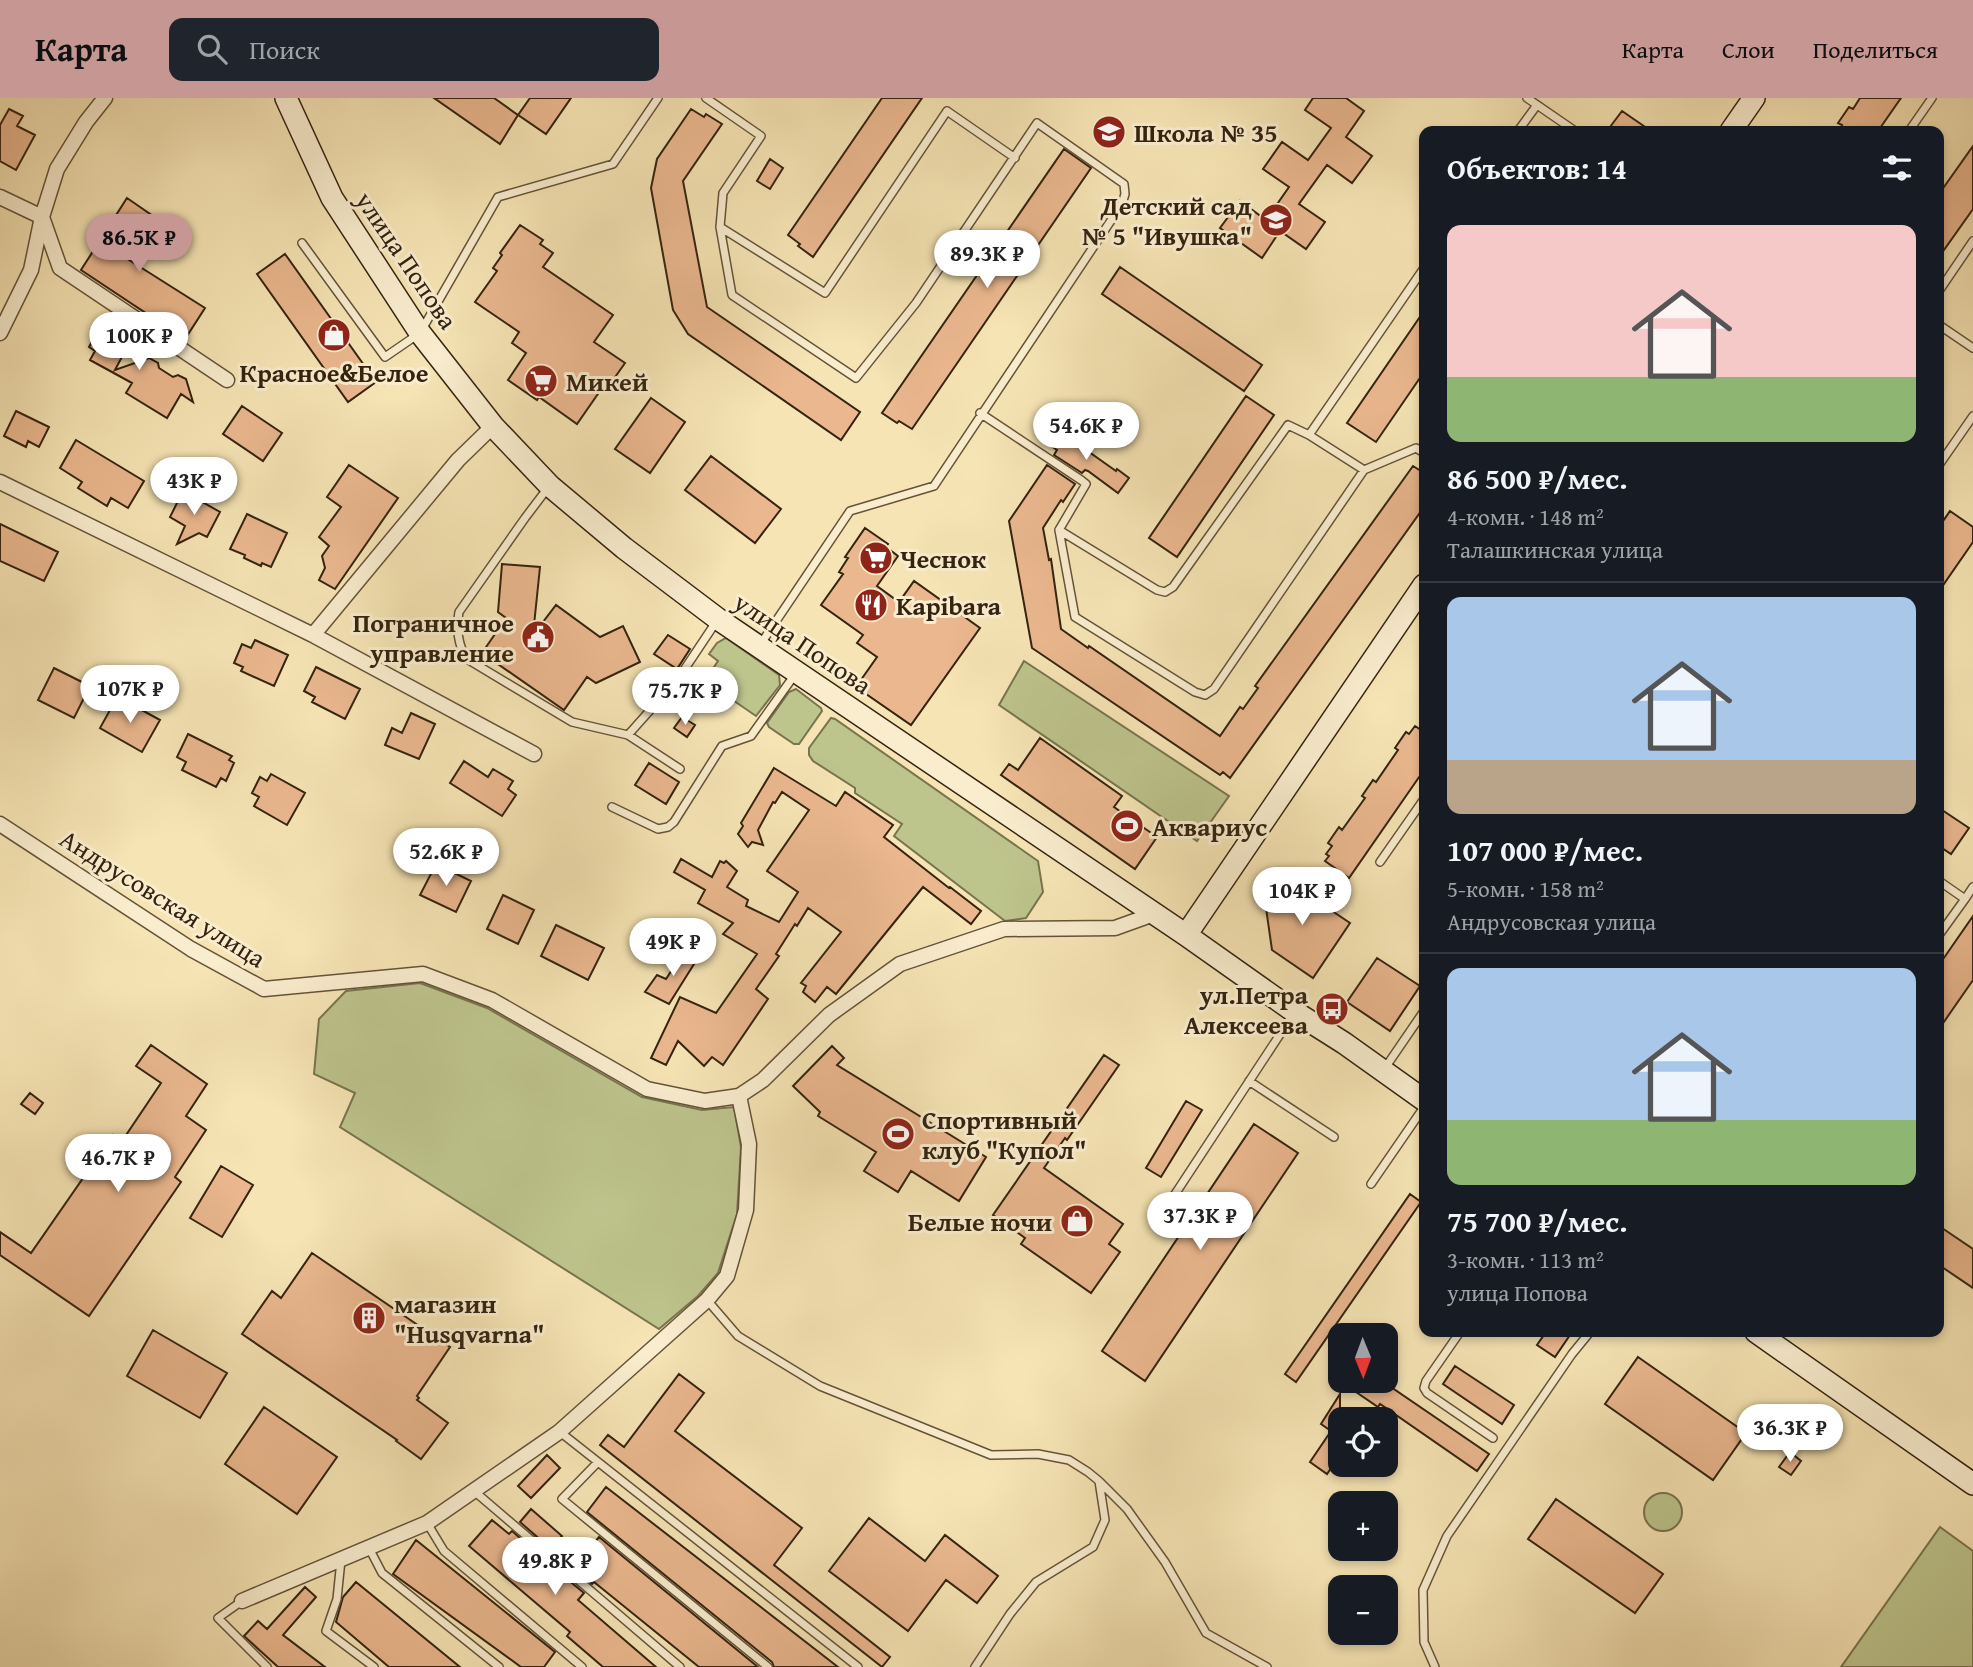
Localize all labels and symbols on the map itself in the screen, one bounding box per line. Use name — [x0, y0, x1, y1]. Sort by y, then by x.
school or university icon: Школа № 35 — [1090, 113, 1128, 151]
place label: Школа № 35 — [1134, 113, 1278, 152]
street label: улица Попова — [346, 182, 468, 337]
place label: Детский сад № 5 "Ивушка" — [1081, 186, 1252, 255]
school or university icon: Детский сад № 5 "Ивушка" — [1257, 201, 1295, 239]
pin: 86.5K ₽ — [74, 214, 204, 274]
pin: 89.3K ₽ — [922, 230, 1052, 290]
pin: 100K ₽ — [82, 313, 196, 372]
shop icon: Красное&Белое — [315, 316, 353, 354]
place label: Красное&Белое — [240, 353, 429, 392]
supermarket icon: Микей — [522, 362, 560, 400]
place label: Микей — [566, 362, 648, 401]
pin: 54.6K ₽ — [1021, 402, 1151, 462]
pin: 43K ₽ — [145, 458, 243, 517]
supermarket icon: Чеснок — [857, 539, 895, 577]
place label: Чеснок — [900, 539, 986, 578]
street label: улица Попова — [725, 582, 880, 704]
restaurant icon: Kapibara — [852, 586, 890, 624]
place label: Kapibara — [896, 586, 1002, 625]
place label: Пограничное управление — [353, 603, 514, 672]
public building icon: Пограничное управление — [519, 618, 557, 656]
pin: 107K ₽ — [73, 666, 187, 725]
pin: 75.7K ₽ — [620, 668, 750, 727]
sports icon: Аквариус — [1108, 807, 1146, 845]
place label: Аквариус — [1152, 807, 1267, 846]
street label: Андрусовская улица — [52, 819, 274, 977]
pin: 52.6K ₽ — [381, 828, 511, 888]
pin: 104K ₽ — [1245, 868, 1359, 927]
pin: 49K ₽ — [624, 918, 722, 978]
place label: ул.Петра Алексеева — [1184, 975, 1309, 1044]
bus stop icon: ул.Петра Алексеева — [1313, 990, 1351, 1028]
place label: Спортивный клуб "Купол" — [922, 1100, 1087, 1169]
sports icon: Спортивный клуб "Купол" — [879, 1115, 917, 1153]
pin: 46.7K ₽ — [53, 1134, 183, 1194]
pin: 37.3K ₽ — [1135, 1192, 1265, 1252]
place label: Белые ночи — [908, 1202, 1052, 1241]
shop icon: Белые ночи — [1058, 1202, 1096, 1240]
place label: магазин "Husqvarna" — [394, 1284, 545, 1353]
building icon: магазин "Husqvarna" — [350, 1299, 388, 1337]
north arrow — [1328, 1323, 1398, 1393]
pin: 36.3K ₽ — [1725, 1404, 1855, 1464]
pin: 49.8K ₽ — [490, 1538, 620, 1597]

